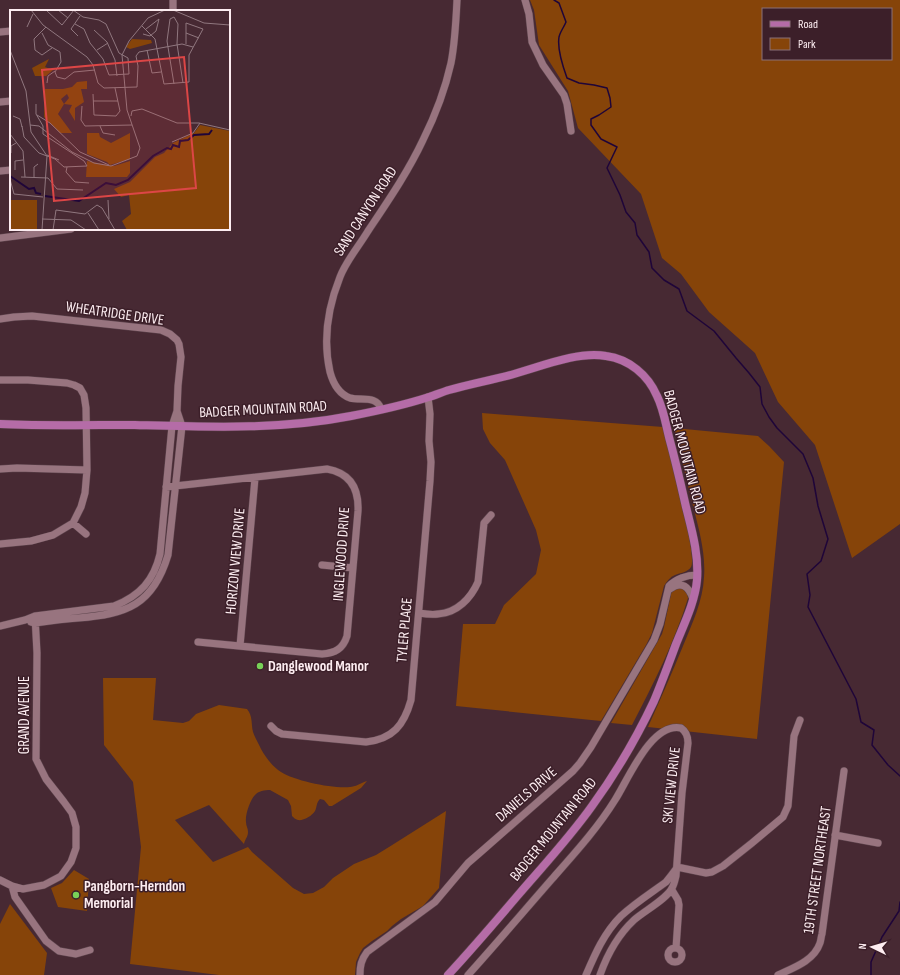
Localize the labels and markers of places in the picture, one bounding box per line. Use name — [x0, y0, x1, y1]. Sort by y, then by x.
place label: Danglewood Manor — [268, 657, 369, 676]
marker: Danglewood Manor — [255, 661, 265, 671]
place label: Pangborn-Herndon Memorial — [84, 877, 185, 913]
marker: Pangborn-Herndon Memorial — [71, 890, 81, 900]

